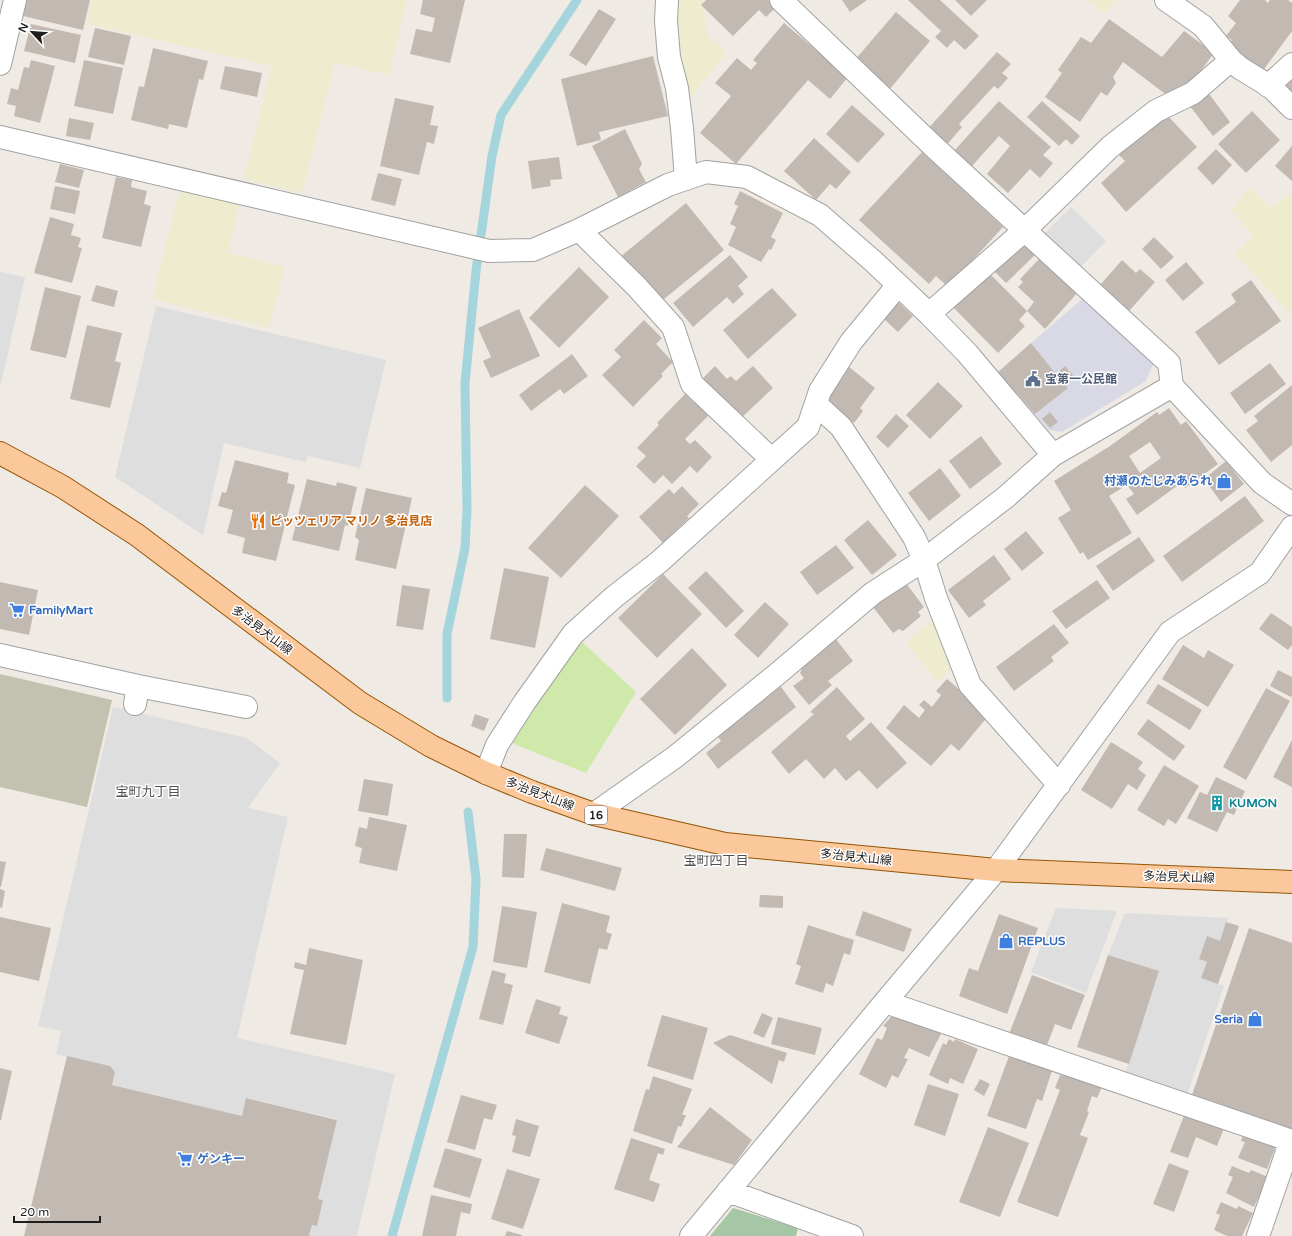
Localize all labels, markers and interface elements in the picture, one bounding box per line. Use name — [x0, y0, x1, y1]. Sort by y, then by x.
north arrow — [12, 12, 52, 52]
text: N — [16, 21, 31, 35]
public building icon: 宝第一公民館 — [1024, 370, 1042, 388]
place label: 宝第一公民館 — [1045, 372, 1117, 386]
shop icon: 村瀬のたじみあられ — [1215, 472, 1233, 490]
place label: 村瀬のたじみあられ — [1104, 474, 1212, 488]
restaurant icon: ピッツェリア マリノ 多治見店 — [249, 512, 267, 530]
place label: ピッツェリア マリノ 多治見店 — [270, 514, 432, 528]
supermarket icon: FamilyMart — [8, 601, 26, 619]
place label: FamilyMart — [29, 603, 93, 618]
street label: 多治見犬山線 — [229, 603, 295, 657]
street label: 多治見犬山線 — [504, 775, 576, 813]
district label: 宝町九丁目 — [115, 784, 181, 800]
building icon: KUMON — [1208, 794, 1226, 812]
place label: KUMON — [1229, 796, 1277, 810]
road number: 16 — [585, 806, 607, 824]
street label: 多治見犬山線 — [819, 846, 893, 868]
district label: 宝町四丁目 — [683, 853, 749, 869]
street label: 多治見犬山線 — [1143, 869, 1215, 885]
shop icon: REPLUS — [997, 932, 1015, 950]
place label: REPLUS — [1018, 934, 1066, 948]
shop icon: Seria — [1246, 1010, 1264, 1028]
place label: Seria — [1214, 1012, 1243, 1026]
supermarket icon: ゲンキー — [176, 1150, 194, 1168]
place label: ゲンキー — [197, 1152, 245, 1166]
scale bar — [14, 1198, 100, 1224]
text: 20 m — [20, 1205, 49, 1219]

